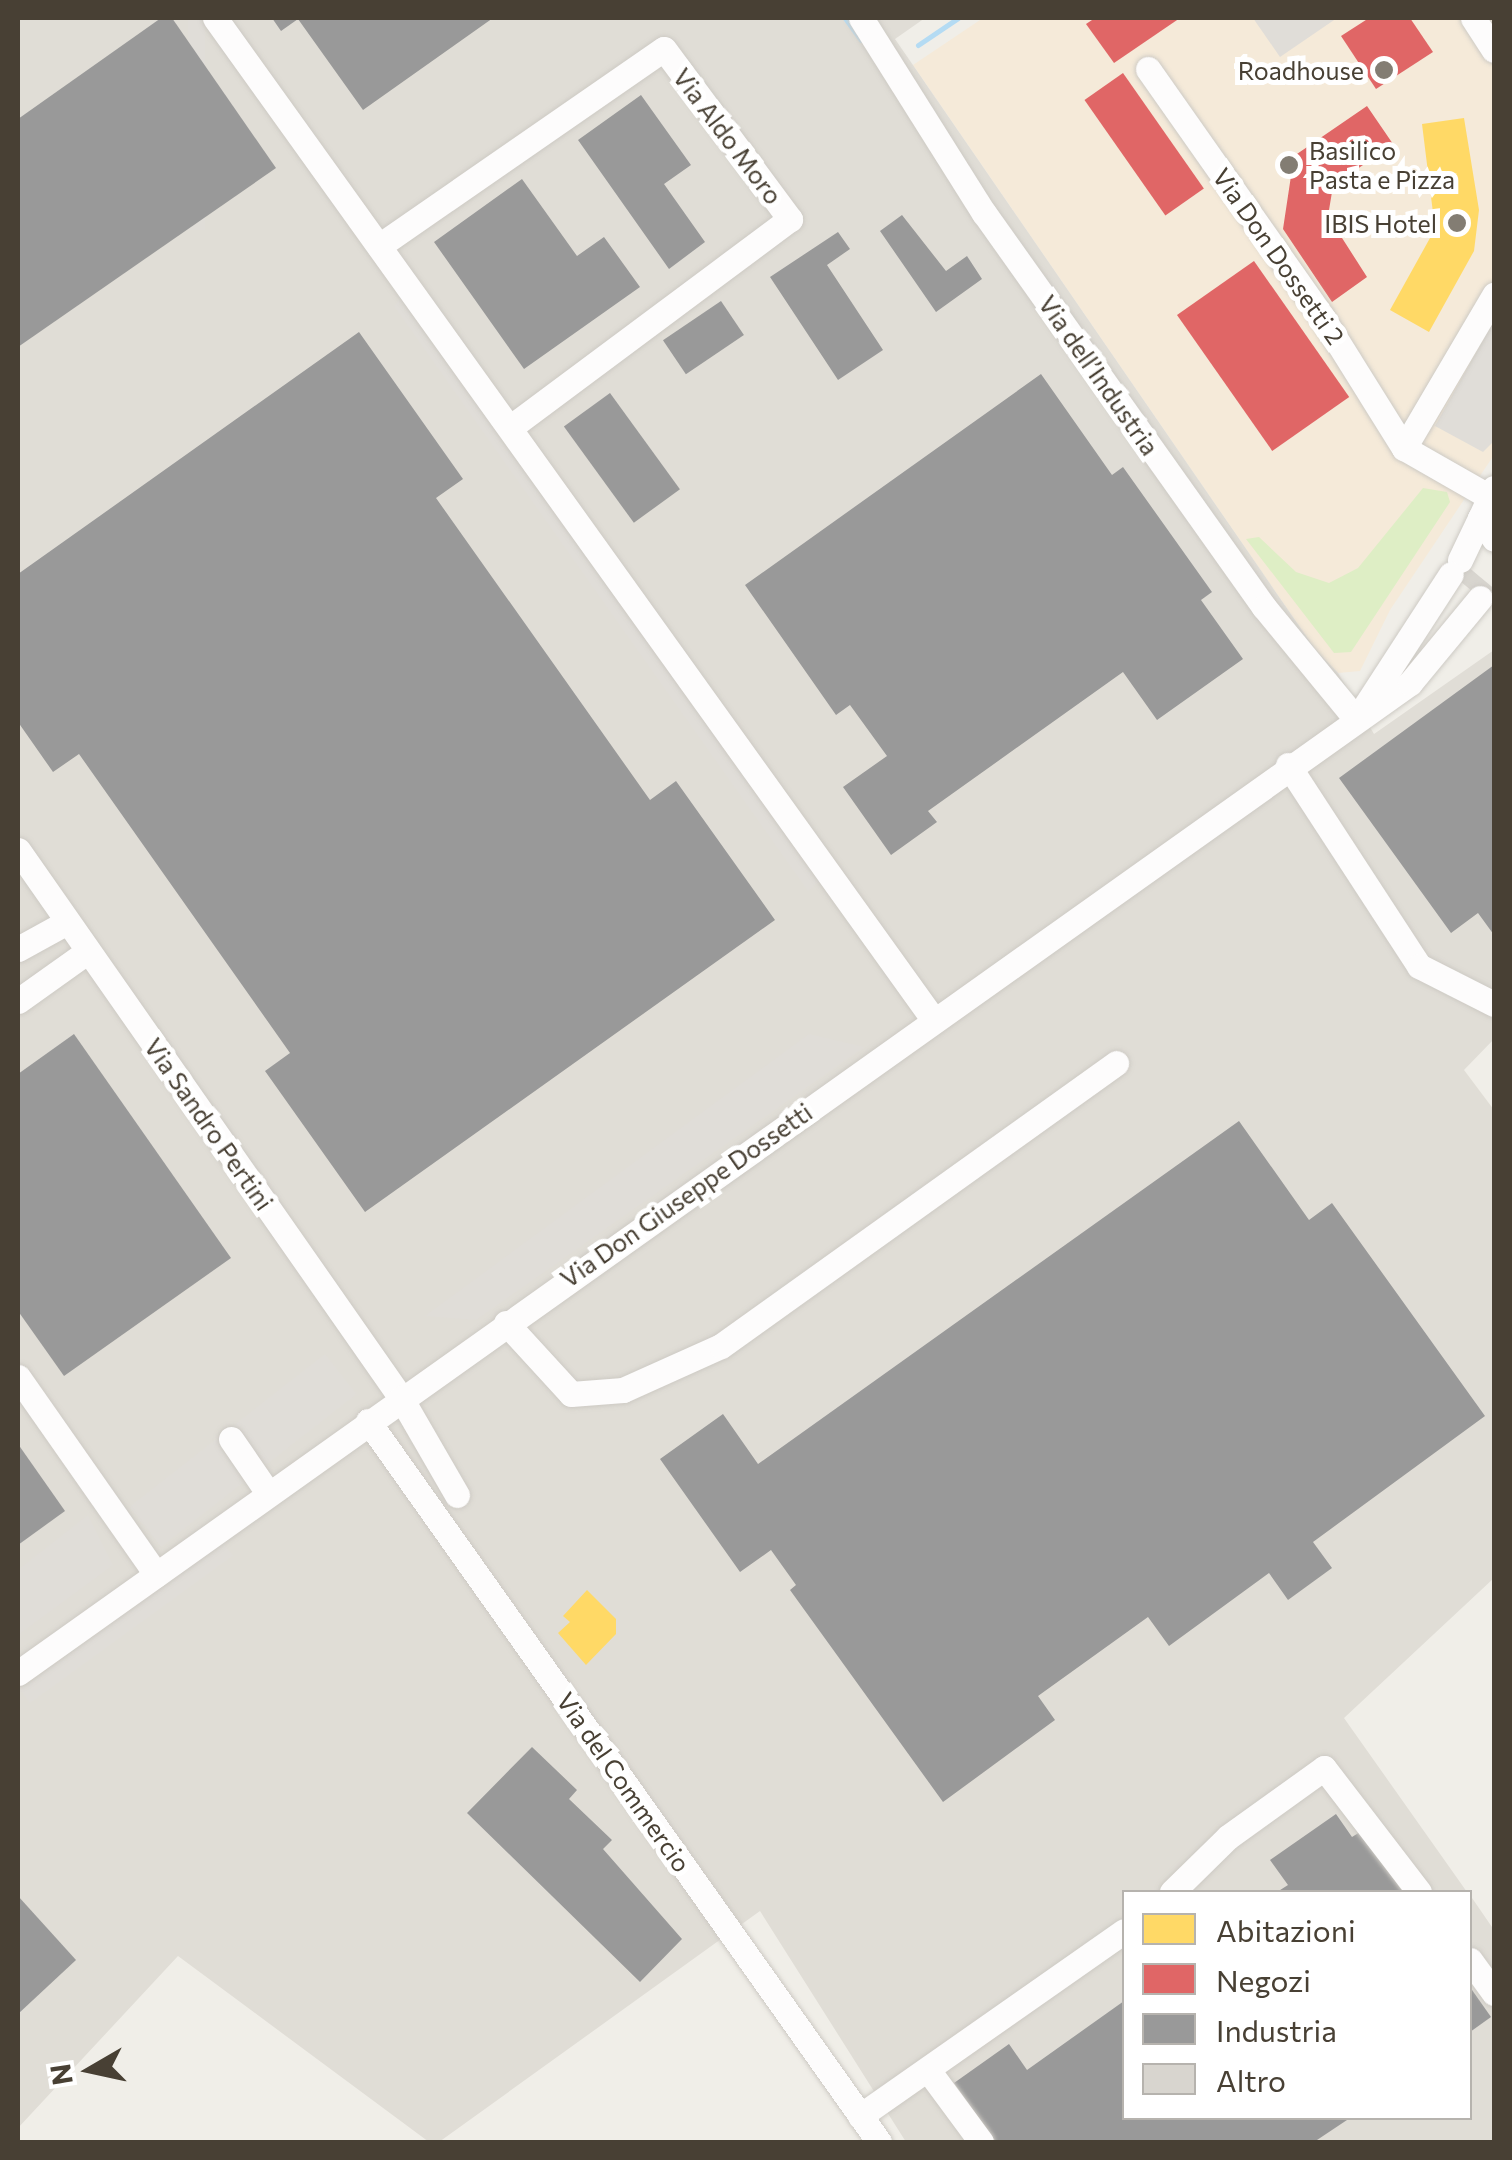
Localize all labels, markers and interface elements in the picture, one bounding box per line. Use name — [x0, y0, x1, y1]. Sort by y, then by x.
place label: Roadhouse — [1238, 55, 1364, 85]
marker: Roadhouse — [1373, 59, 1395, 81]
street label: Via Aldo Moro — [667, 62, 789, 210]
place label: Basilico Pasta e Pizza — [1309, 136, 1455, 195]
marker: Basilico Pasta e Pizza — [1278, 154, 1300, 176]
street label: Via Don Dossetti 2 — [1207, 162, 1351, 350]
place label: IBIS Hotel — [1324, 208, 1437, 238]
marker: IBIS Hotel — [1446, 212, 1468, 234]
street label: Via dell’Industria — [1033, 289, 1165, 461]
street label: Via Sandro Pertini — [138, 1032, 280, 1216]
street label: Via Don Giuseppe Dossetti — [554, 1097, 818, 1293]
street label: Via del Commercio — [551, 1686, 697, 1878]
legend — [1122, 1890, 1472, 2120]
text: Abitazioni — [1216, 1911, 1356, 1948]
text: Negozi — [1216, 1961, 1311, 1998]
text: Industria — [1216, 2011, 1337, 2048]
north arrow — [40, 2020, 140, 2120]
text: Altro — [1216, 2061, 1286, 2098]
text: N — [42, 2062, 79, 2088]

